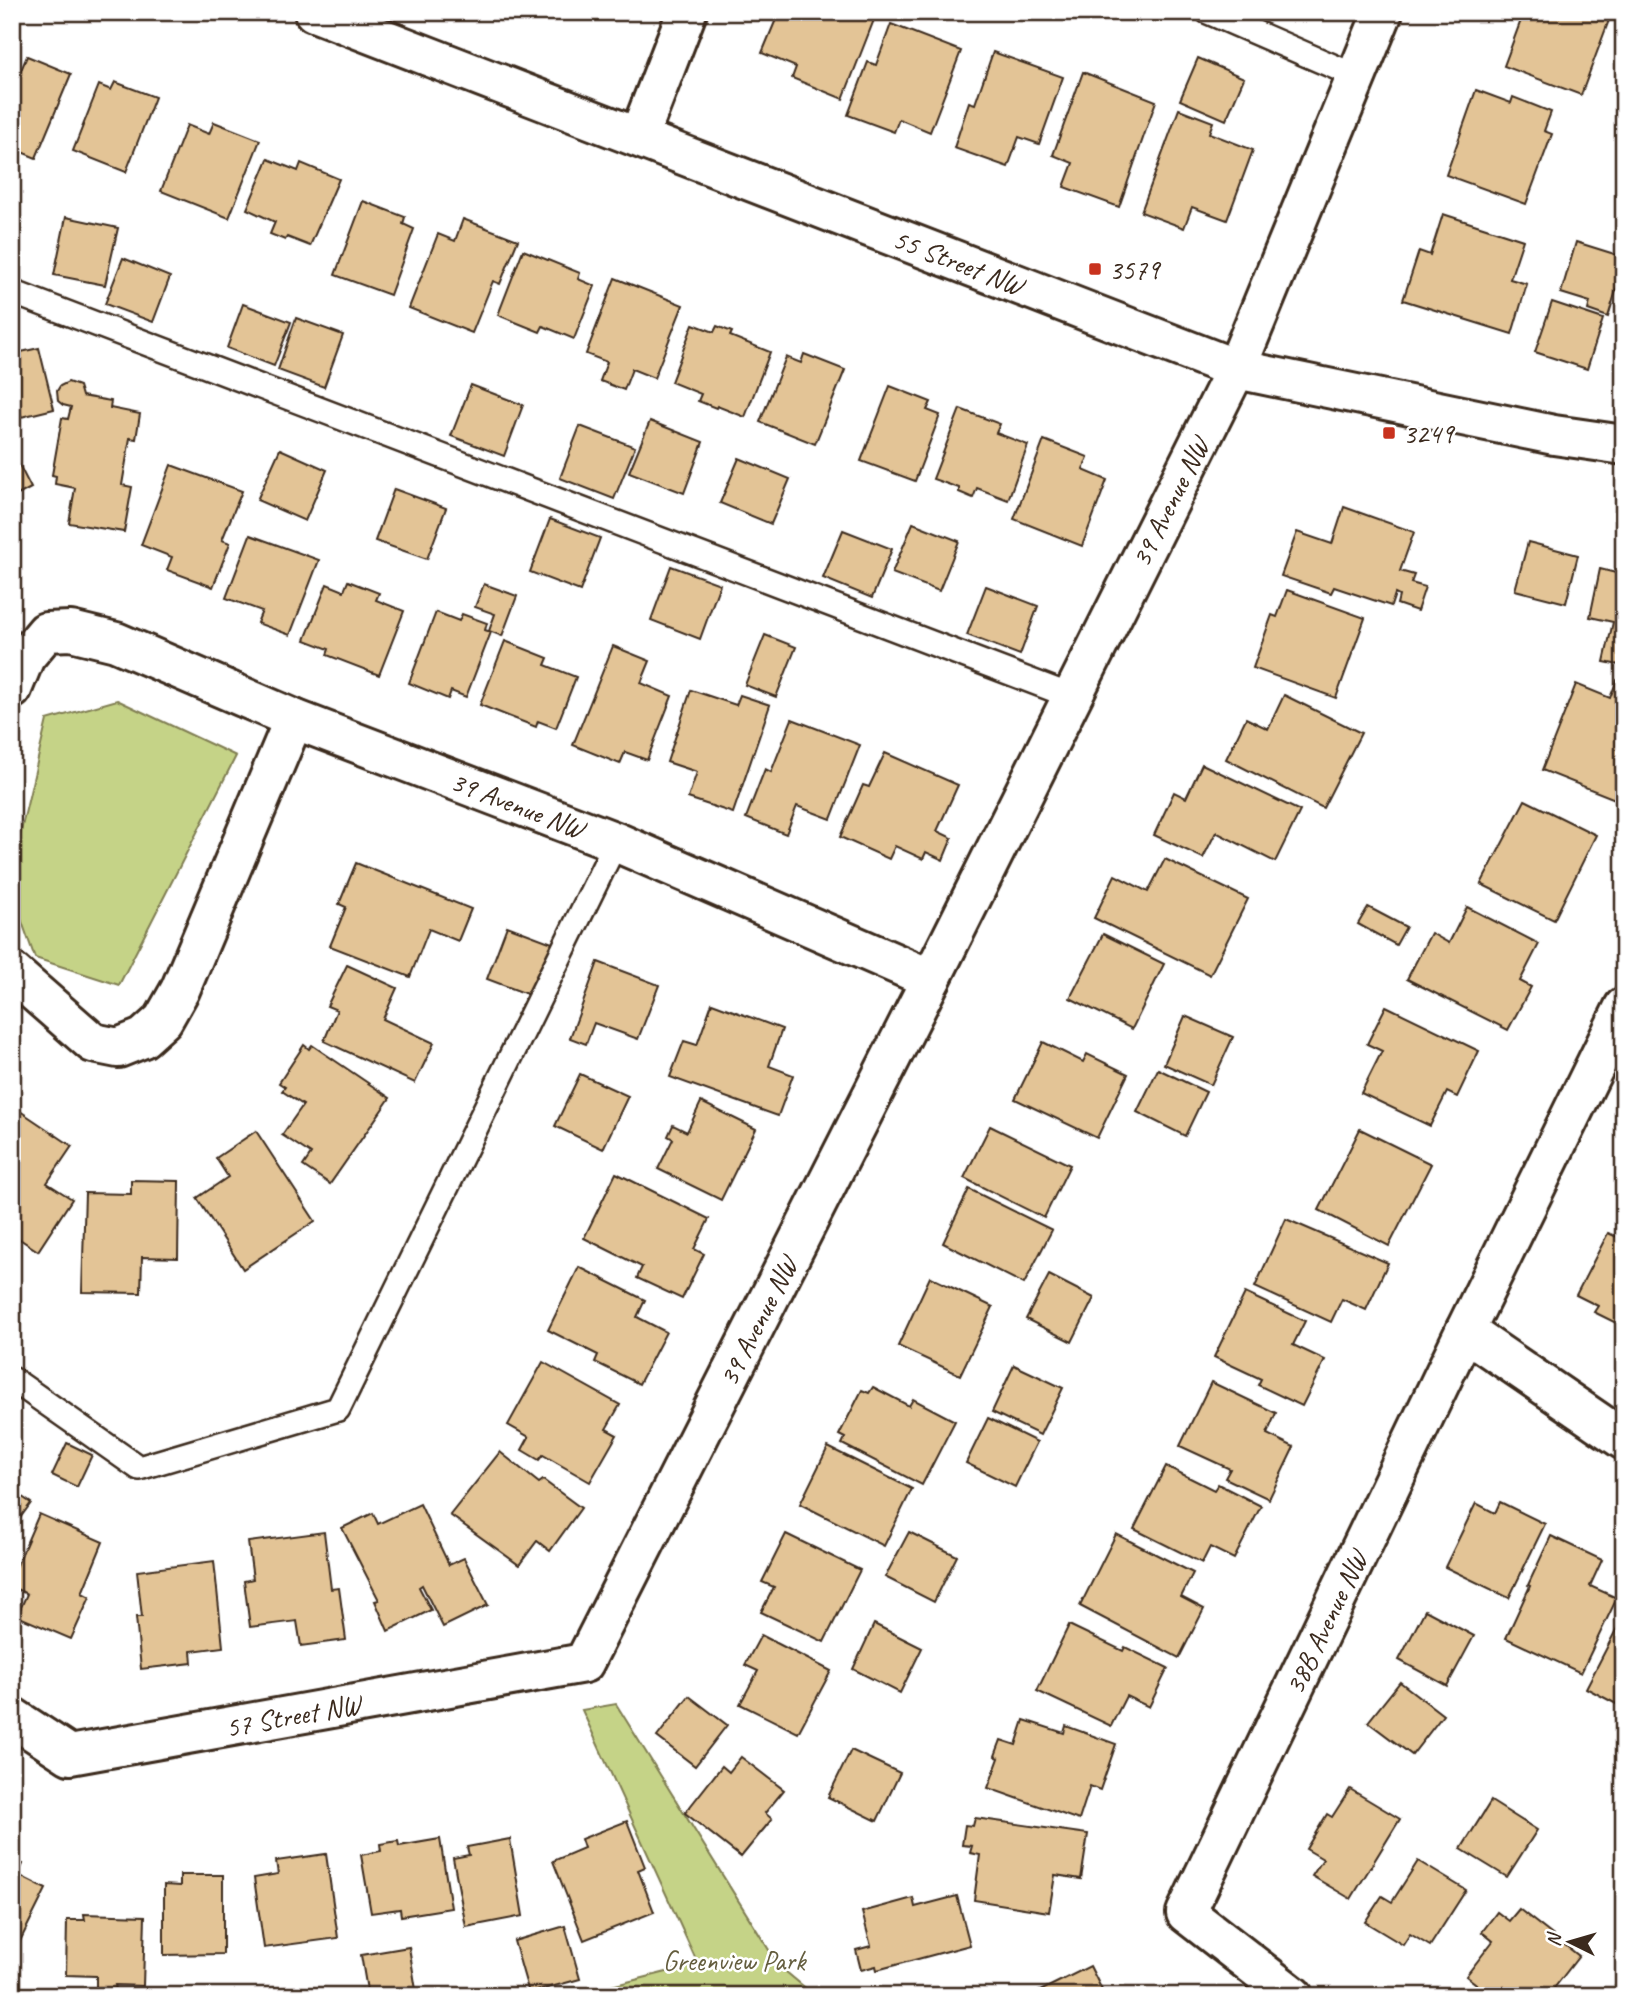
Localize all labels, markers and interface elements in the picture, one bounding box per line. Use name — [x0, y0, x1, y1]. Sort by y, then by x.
street label: 55 Street NW — [888, 220, 1031, 304]
place label: 3579 — [1109, 252, 1162, 287]
marker: 3579 — [1087, 261, 1103, 277]
place label: 3249 — [1403, 416, 1456, 451]
marker: 3249 — [1381, 425, 1397, 441]
street label: 39 Avenue NW — [1123, 429, 1218, 572]
street label: 39 Avenue NW — [446, 763, 592, 847]
street label: 39 Avenue NW — [710, 1248, 806, 1391]
street label: 38B Avenue NW — [1276, 1542, 1376, 1699]
street label: 57 Street NW — [223, 1685, 366, 1744]
north arrow — [1534, 1906, 1604, 1976]
text: N — [1542, 1930, 1567, 1948]
park label: Greenview Park — [663, 1943, 807, 1978]

